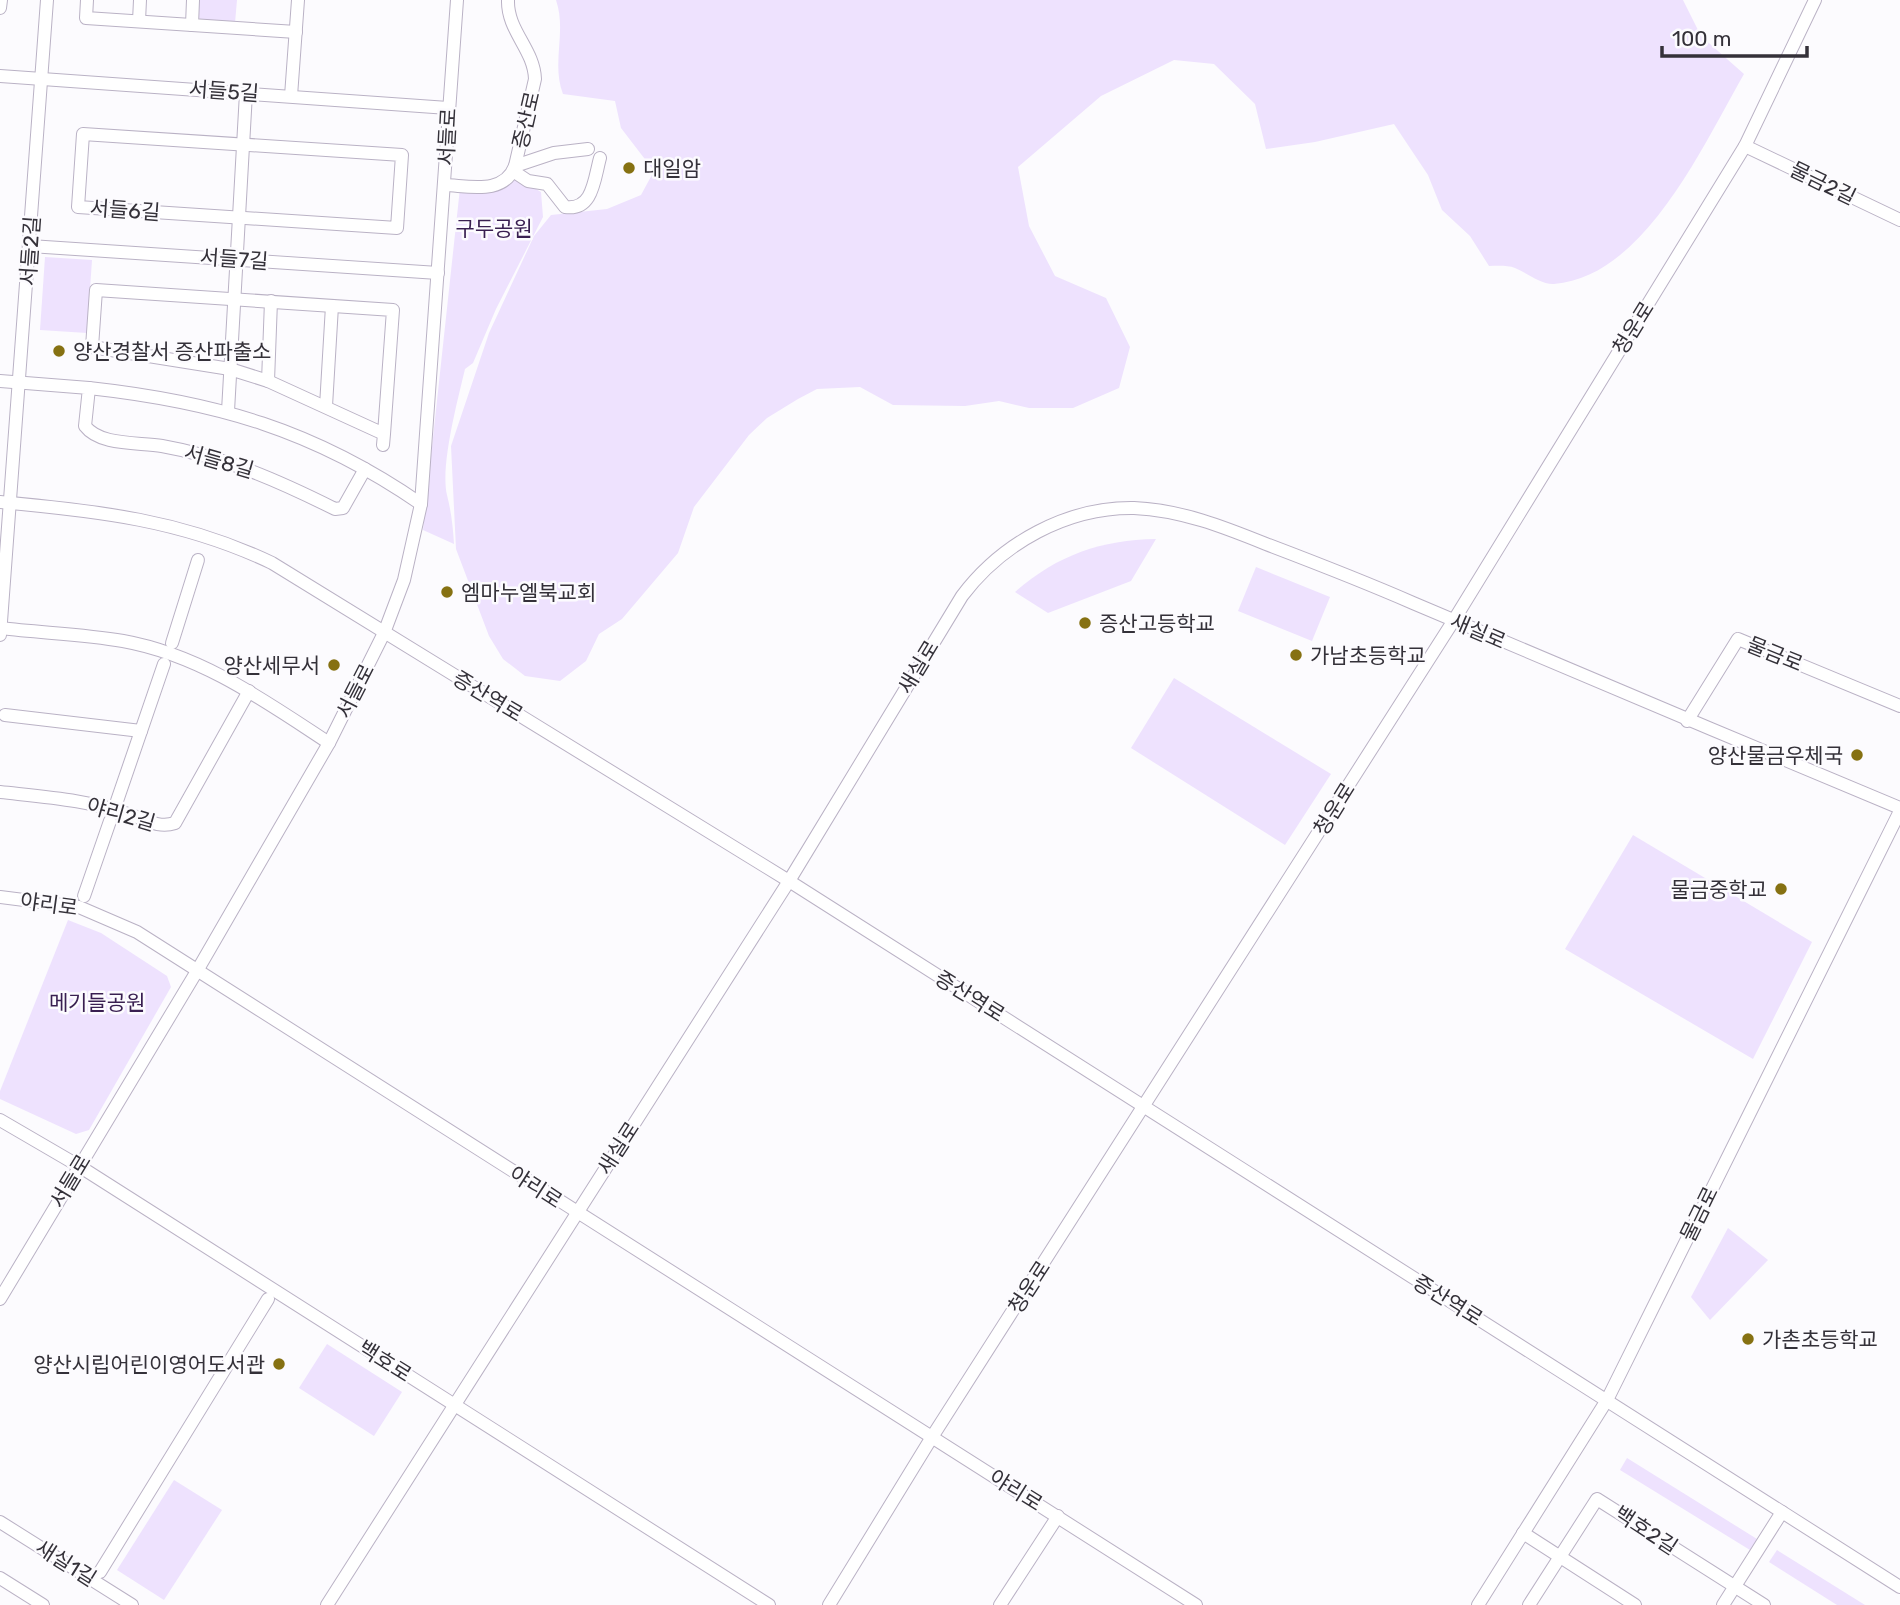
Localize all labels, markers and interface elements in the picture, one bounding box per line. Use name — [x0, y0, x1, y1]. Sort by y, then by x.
scale bar — [1662, 14, 1807, 58]
text: 100 m — [1672, 26, 1731, 51]
street label: 서들5길 — [188, 76, 260, 106]
street label: 증산로 — [507, 89, 545, 151]
street label: 서들로 — [433, 107, 461, 167]
place label: 대일암 — [643, 156, 701, 181]
street label: 물금2길 — [1786, 156, 1860, 210]
marker: 대일암 — [621, 160, 637, 176]
street label: 서들6길 — [89, 195, 161, 225]
street label: 서들2길 — [15, 215, 45, 287]
park label: 구두공원 — [455, 216, 533, 241]
street label: 서들7길 — [199, 244, 269, 274]
street label: 청운로 — [1607, 297, 1659, 359]
place label: 양산경찰서 증산파출소 — [73, 339, 271, 364]
marker: 양산경찰서 증산파출소 — [51, 343, 67, 359]
street label: 서들8길 — [181, 439, 257, 483]
place label: 엠마누엘북교회 — [461, 580, 596, 605]
marker: 엠마누엘북교회 — [439, 584, 455, 600]
street label: 새실로 — [1446, 608, 1510, 654]
place label: 증산고등학교 — [1099, 611, 1215, 636]
marker: 증산고등학교 — [1077, 615, 1093, 631]
street label: 물금로 — [1743, 632, 1807, 676]
street label: 새실로 — [892, 636, 944, 698]
place label: 가남초등학교 — [1310, 643, 1426, 668]
marker: 가남초등학교 — [1288, 647, 1304, 663]
place label: 양산세무서 — [223, 653, 320, 678]
marker: 양산세무서 — [326, 657, 342, 673]
street label: 서들로 — [331, 659, 379, 723]
street label: 증산역로 — [448, 665, 528, 727]
place label: 양산물금우체국 — [1708, 743, 1843, 768]
marker: 양산물금우체국 — [1849, 747, 1865, 763]
street label: 청운로 — [1308, 778, 1360, 840]
street label: 야리2길 — [84, 792, 158, 836]
place label: 물금중학교 — [1670, 877, 1767, 902]
marker: 물금중학교 — [1773, 881, 1789, 897]
street label: 야리로 — [19, 888, 79, 920]
street label: 증산역로 — [931, 965, 1009, 1027]
park label: 메기들공원 — [49, 990, 145, 1015]
street label: 새실로 — [592, 1117, 644, 1179]
street label: 서들로 — [44, 1150, 96, 1212]
street label: 야리로 — [505, 1161, 567, 1213]
street label: 물금로 — [1675, 1182, 1723, 1246]
street label: 청운로 — [1003, 1256, 1055, 1318]
street label: 증산역로 — [1409, 1269, 1487, 1331]
place label: 가촌초등학교 — [1762, 1327, 1878, 1352]
marker: 가촌초등학교 — [1740, 1331, 1756, 1347]
street label: 백호로 — [354, 1335, 416, 1387]
place label: 양산시립어린이영어도서관 — [33, 1352, 265, 1377]
marker: 양산시립어린이영어도서관 — [271, 1356, 287, 1372]
street label: 야리로 — [985, 1464, 1047, 1516]
street label: 백호2길 — [1610, 1500, 1682, 1560]
street label: 새실1길 — [31, 1535, 101, 1591]

